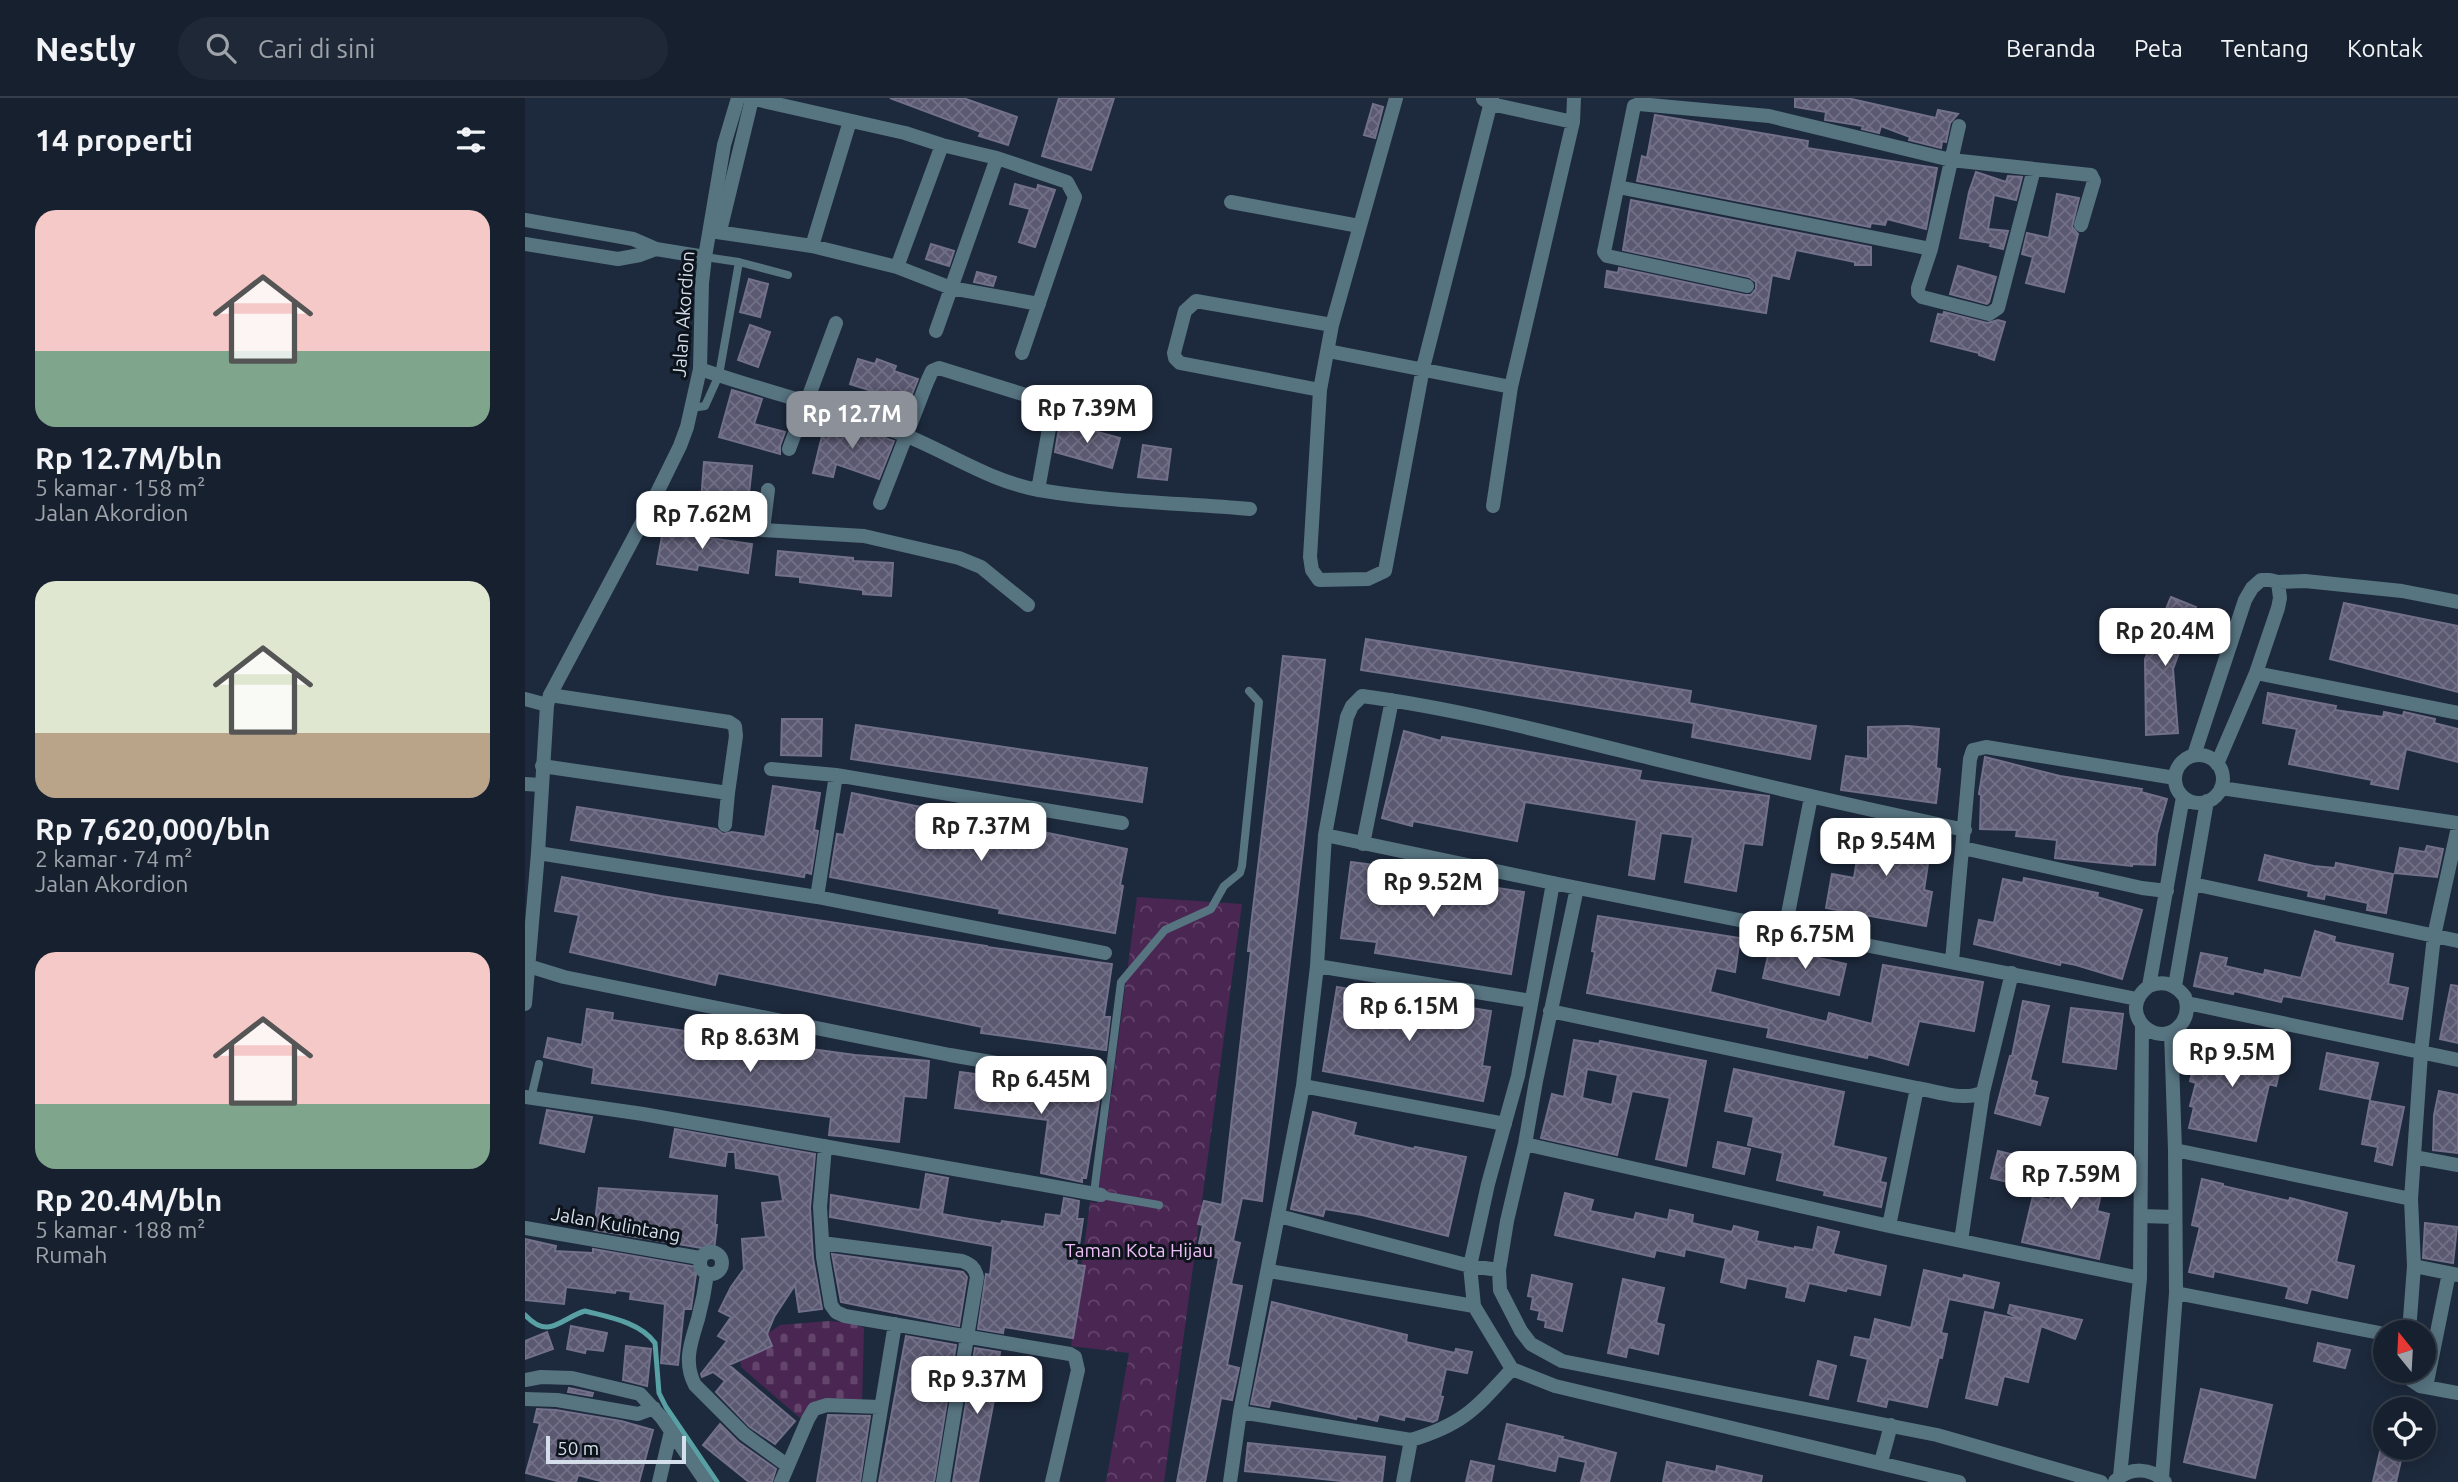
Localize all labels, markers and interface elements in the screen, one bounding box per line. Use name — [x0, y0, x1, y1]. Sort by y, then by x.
search box — [178, 17, 668, 80]
icon: search — [202, 29, 240, 67]
text: Nestly — [35, 30, 136, 67]
text: Cari di sini — [258, 34, 375, 63]
text: Beranda — [2006, 35, 2096, 62]
text: Peta — [2134, 35, 2183, 62]
text: Tentang — [2221, 35, 2309, 62]
text: Kontak — [2347, 35, 2423, 62]
icon: filters — [452, 121, 490, 159]
text: 14 properti — [35, 123, 193, 157]
street label: Jalan Akordion — [668, 250, 698, 378]
icon: home — [200, 256, 326, 382]
pin: Rp 7.39M — [1015, 386, 1159, 445]
pin: Rp 12.7M — [780, 392, 924, 451]
text: Rp 7.39M — [1037, 395, 1137, 420]
text: Rp 12.7M — [802, 401, 902, 426]
text: Rp 12.7M/bln — [35, 441, 222, 475]
text: 5 kamar · 158 m² — [35, 475, 206, 500]
pin: Rp 7.62M — [630, 491, 774, 551]
text: Jalan Akordion — [35, 500, 188, 525]
text: Rp 7.62M — [652, 501, 752, 526]
pin: Rp 20.4M — [2093, 608, 2237, 668]
text: Rp 20.4M — [2115, 618, 2215, 643]
icon: home — [200, 627, 326, 753]
pin: Rp 7.37M — [909, 804, 1053, 863]
text: Rp 7,620,000/bln — [35, 812, 271, 846]
text: Rp 7.37M — [931, 813, 1031, 838]
pin: Rp 9.54M — [1814, 818, 1958, 878]
text: Rp 9.54M — [1836, 828, 1936, 853]
text: 2 kamar · 74 m² — [35, 846, 193, 871]
pin: Rp 9.52M — [1361, 860, 1505, 919]
text: Rp 9.52M — [1383, 869, 1483, 894]
text: Jalan Akordion — [35, 871, 188, 896]
pin: Rp 6.75M — [1733, 912, 1877, 971]
text: Rp 6.75M — [1755, 921, 1855, 946]
pin: Rp 6.15M — [1337, 984, 1481, 1043]
text: Rp 6.15M — [1359, 993, 1459, 1018]
icon: home — [200, 998, 326, 1124]
pin: Rp 8.63M — [678, 1014, 822, 1074]
text: Rp 8.63M — [700, 1024, 800, 1049]
pin: Rp 9.5M — [2167, 1030, 2297, 1089]
text: Rp 9.5M — [2189, 1039, 2275, 1064]
pin: Rp 6.45M — [969, 1056, 1113, 1116]
text: Rp 6.45M — [991, 1066, 1091, 1091]
pin: Rp 7.59M — [1999, 1152, 2143, 1211]
text: Rp 7.59M — [2021, 1161, 2121, 1186]
text: Rp 20.4M/bln — [35, 1183, 222, 1217]
street label: Jalan Kulintang — [550, 1202, 682, 1246]
text: 5 kamar · 188 m² — [35, 1217, 206, 1242]
park label: Taman Kota Hijau — [1065, 1239, 1213, 1261]
text: Rumah — [35, 1242, 107, 1267]
north arrow — [2373, 1320, 2436, 1382]
map controls — [2373, 1320, 2436, 1460]
pin: Rp 9.37M — [905, 1356, 1049, 1416]
text: Rp 9.37M — [927, 1366, 1027, 1391]
button: locate — [2373, 1397, 2436, 1460]
scale bar — [546, 1433, 686, 1465]
text: 50 m — [557, 1437, 599, 1459]

